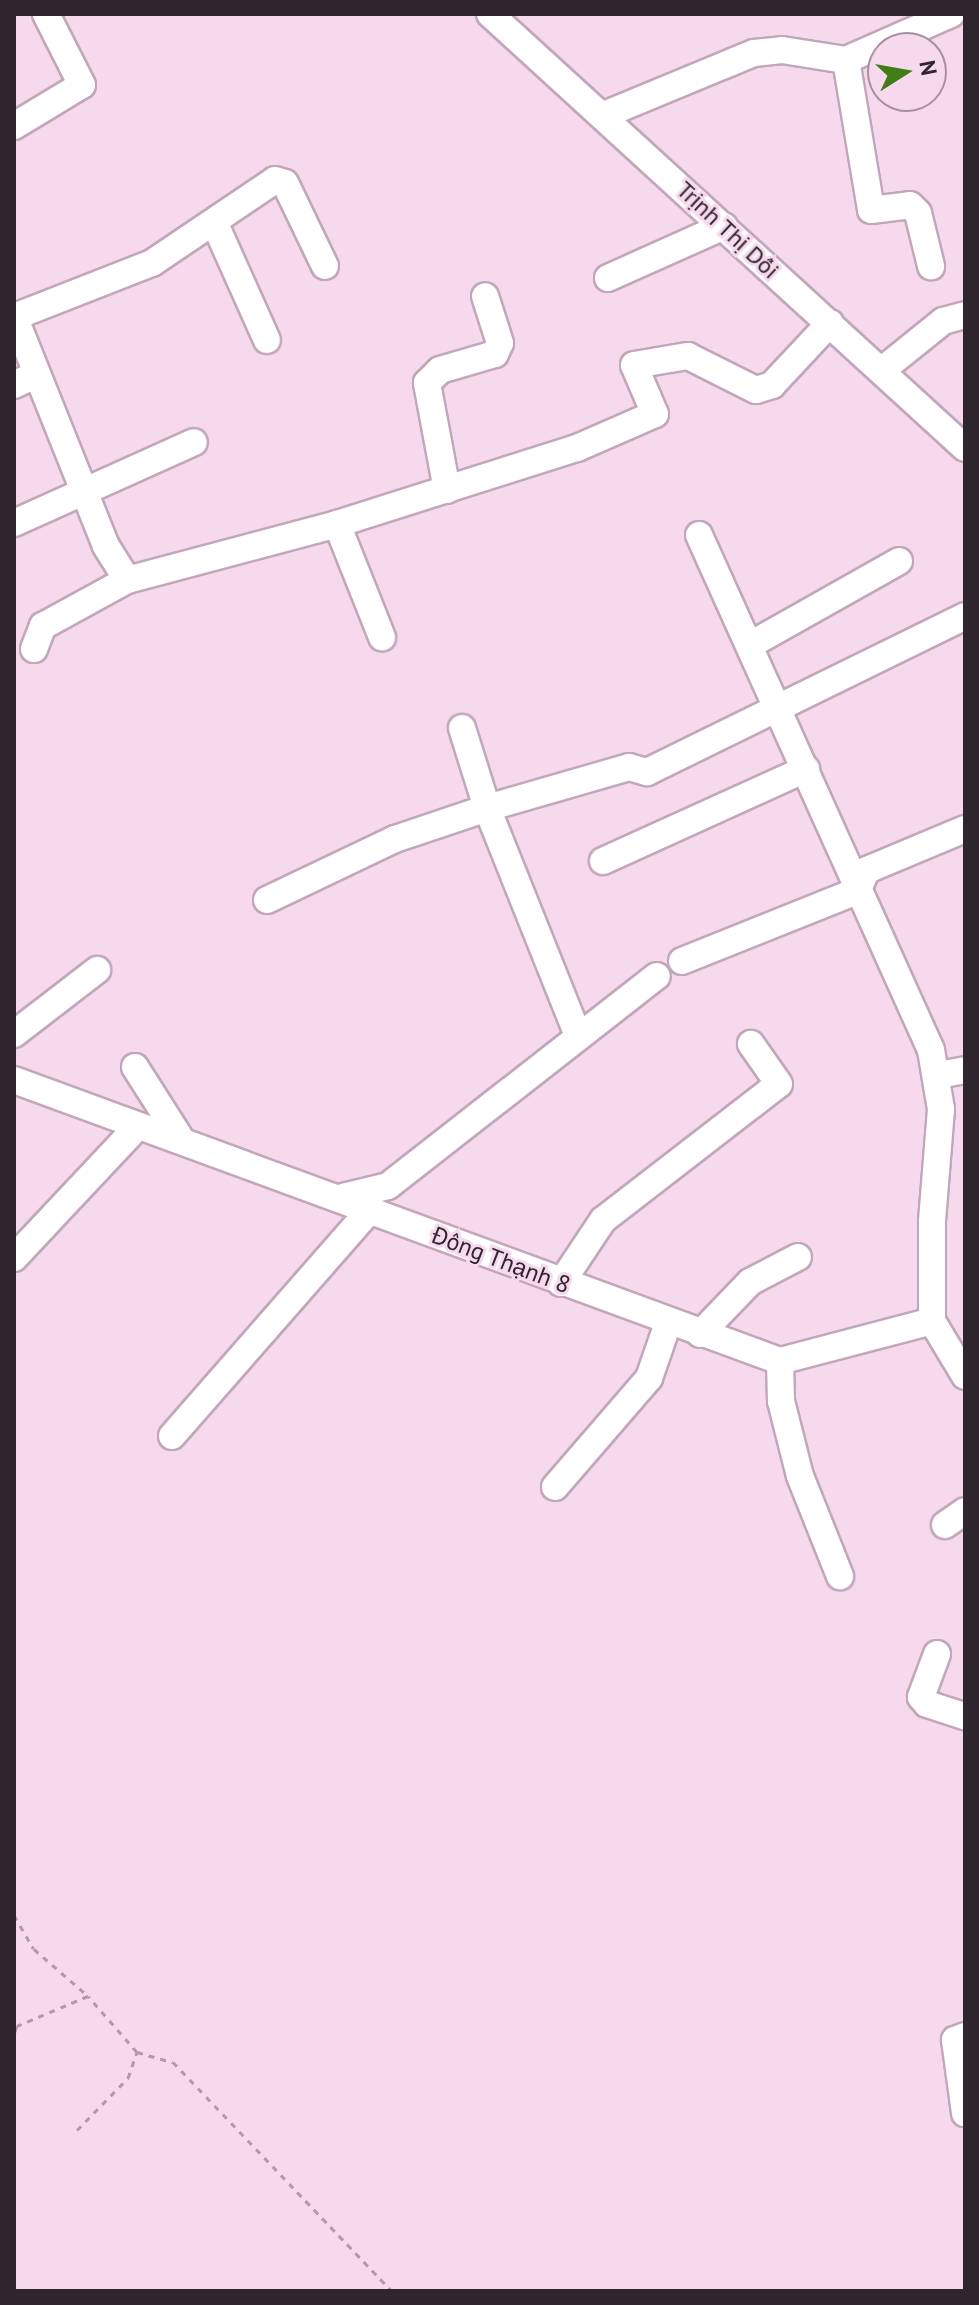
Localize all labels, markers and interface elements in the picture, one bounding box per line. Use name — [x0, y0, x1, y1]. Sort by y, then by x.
north arrow — [867, 32, 947, 112]
text: N — [913, 58, 944, 78]
street label: Trịnh Thị Dối — [671, 175, 785, 285]
street label: Đông Thạnh 8 — [427, 1220, 575, 1300]

